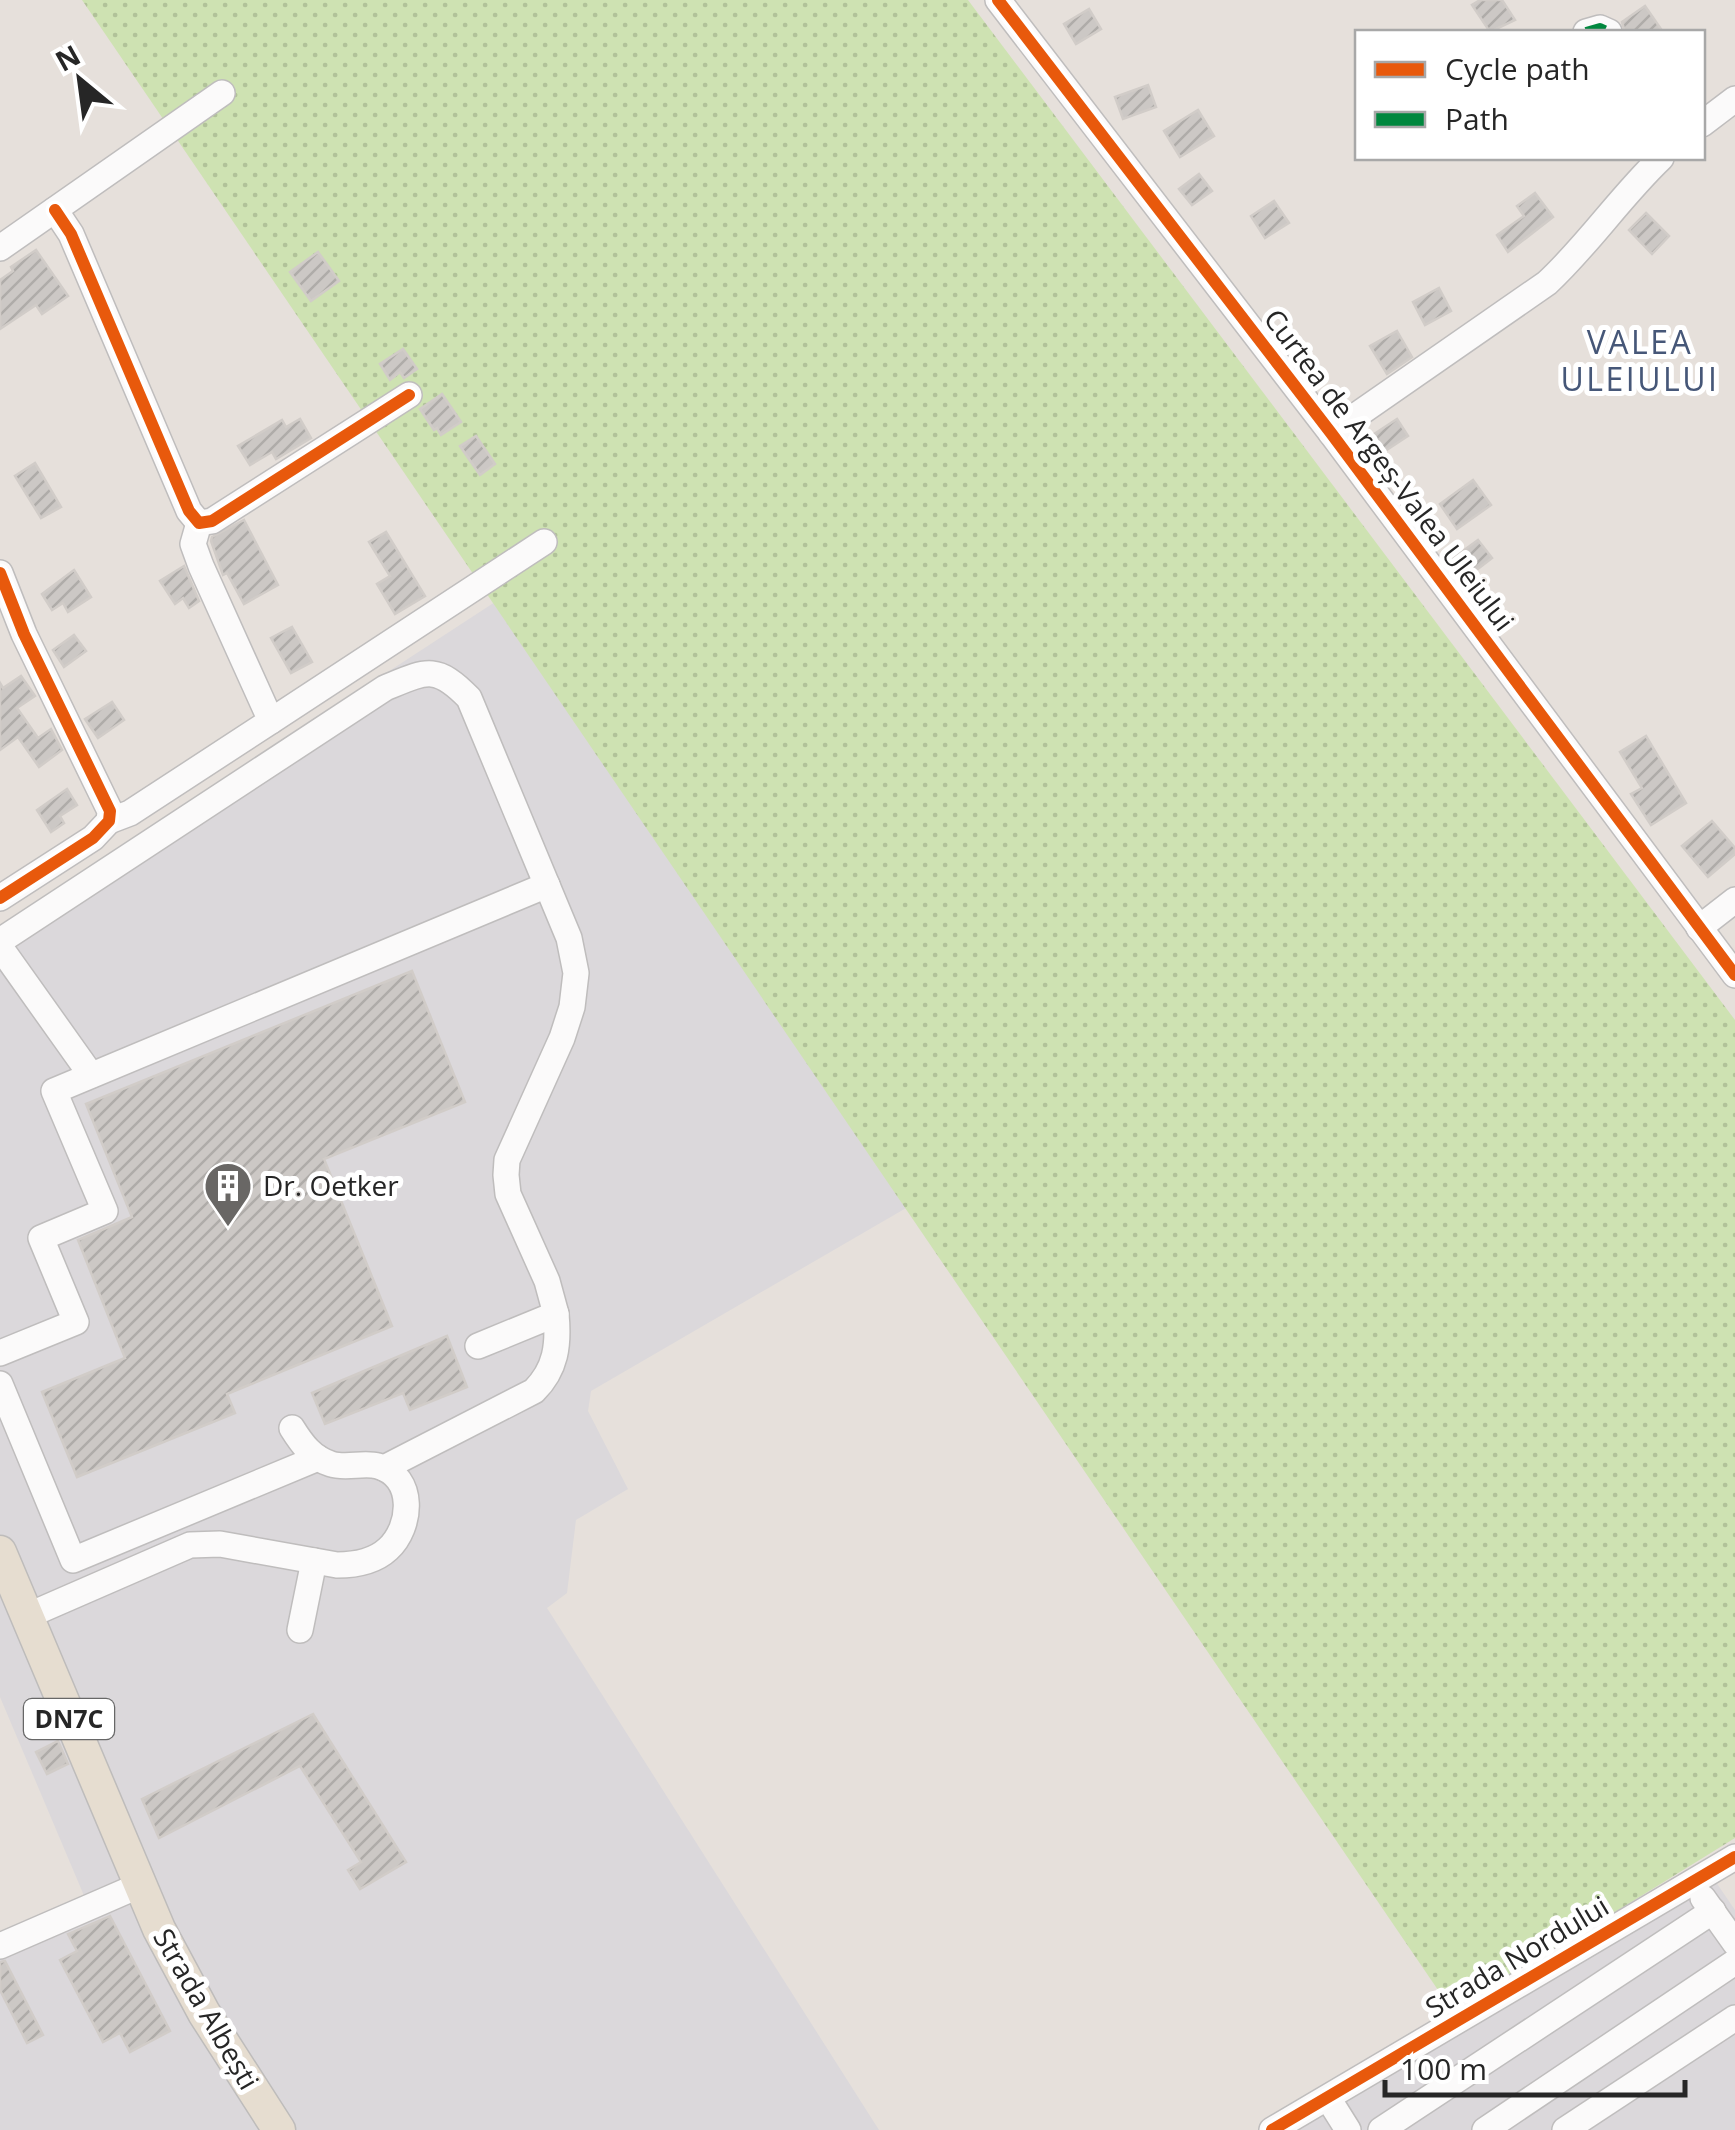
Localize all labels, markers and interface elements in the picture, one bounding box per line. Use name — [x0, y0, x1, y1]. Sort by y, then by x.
north arrow — [30, 30, 130, 130]
legend — [1355, 30, 1705, 160]
text: N — [48, 35, 87, 79]
text: Cycle path — [1445, 48, 1590, 89]
text: Path — [1445, 98, 1509, 139]
street label: Curtea de Argeș-Valea Uleiului — [1256, 301, 1524, 638]
district label: VALEA ULEIULUI — [1560, 320, 1720, 400]
building icon: Dr. Oetker — [202, 1160, 254, 1228]
place label: Dr. Oetker — [263, 1166, 399, 1204]
road number: DN7C — [24, 1699, 114, 1739]
street label: Strada Nordului — [1418, 1886, 1615, 2026]
street label: Strada Albești — [145, 1921, 268, 2096]
scale bar — [1385, 2035, 1685, 2097]
text: 100 m — [1400, 2048, 1487, 2089]

